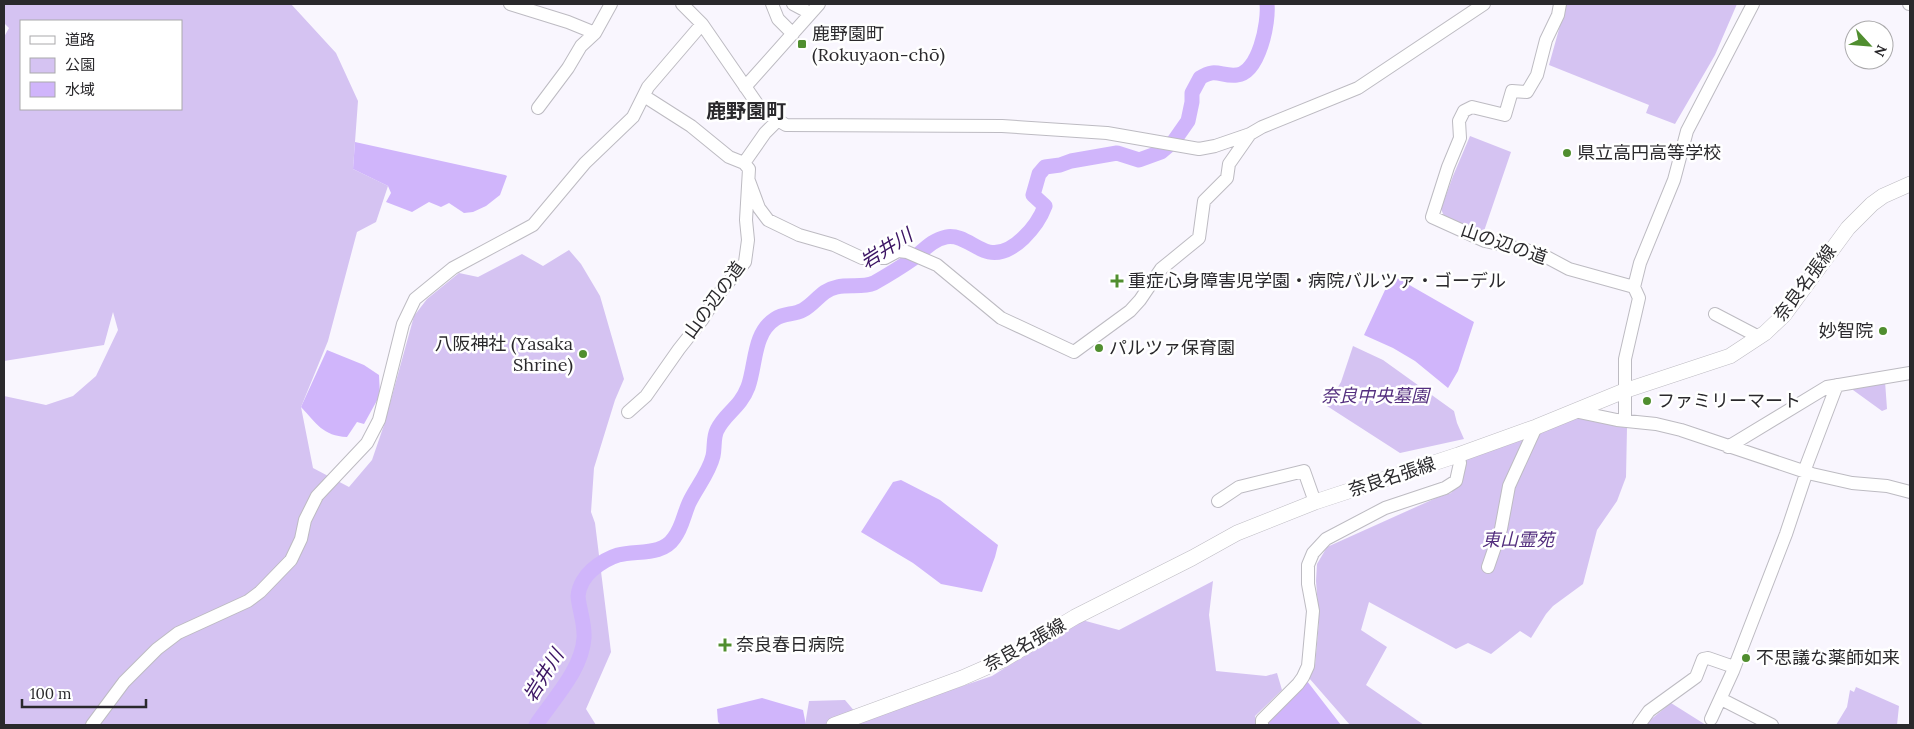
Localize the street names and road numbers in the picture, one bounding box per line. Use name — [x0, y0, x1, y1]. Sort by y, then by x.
street label: 山の辺の道 — [1458, 218, 1550, 269]
street label: 奈良名張線 — [1768, 240, 1841, 326]
street label: 山の辺の道 — [678, 257, 749, 343]
street label: 奈良名張線 — [1345, 452, 1438, 501]
street label: 奈良名張線 — [980, 613, 1070, 676]

